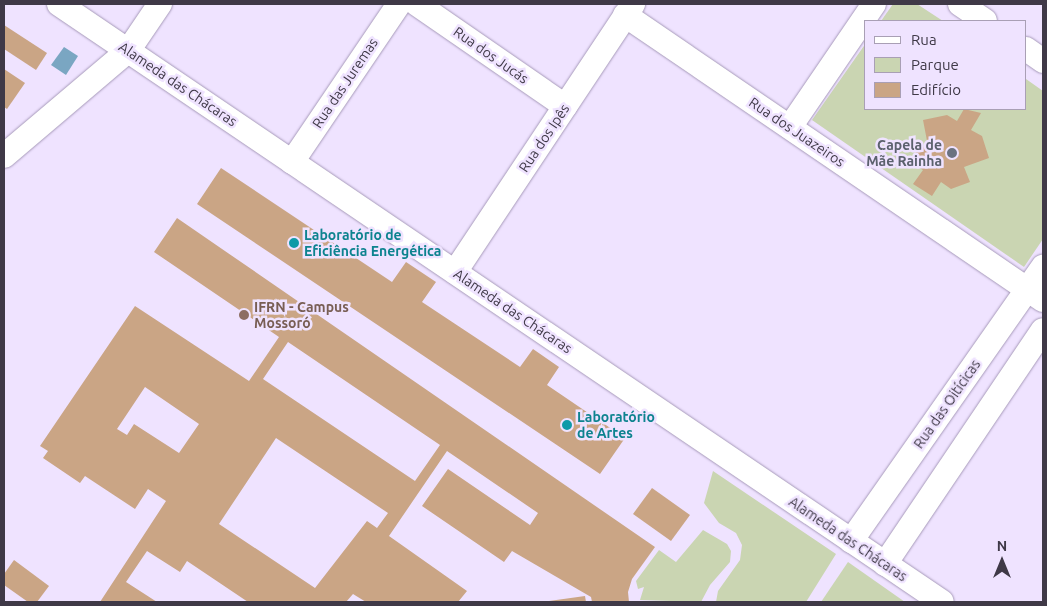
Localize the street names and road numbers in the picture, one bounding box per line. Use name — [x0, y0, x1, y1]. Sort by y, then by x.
street label: Rua dos Jucás — [450, 23, 532, 87]
street label: Rua das Juremas — [309, 35, 381, 131]
street label: Alameda das Chácaras — [116, 38, 240, 130]
street label: Rua dos Juazeiros — [746, 94, 848, 170]
street label: Rua dos Ipês — [515, 101, 573, 175]
street label: Alameda das Chácaras — [451, 265, 575, 357]
street label: Rua das Oitícicas — [910, 356, 984, 452]
street label: Alameda das Chácaras — [786, 493, 910, 585]

